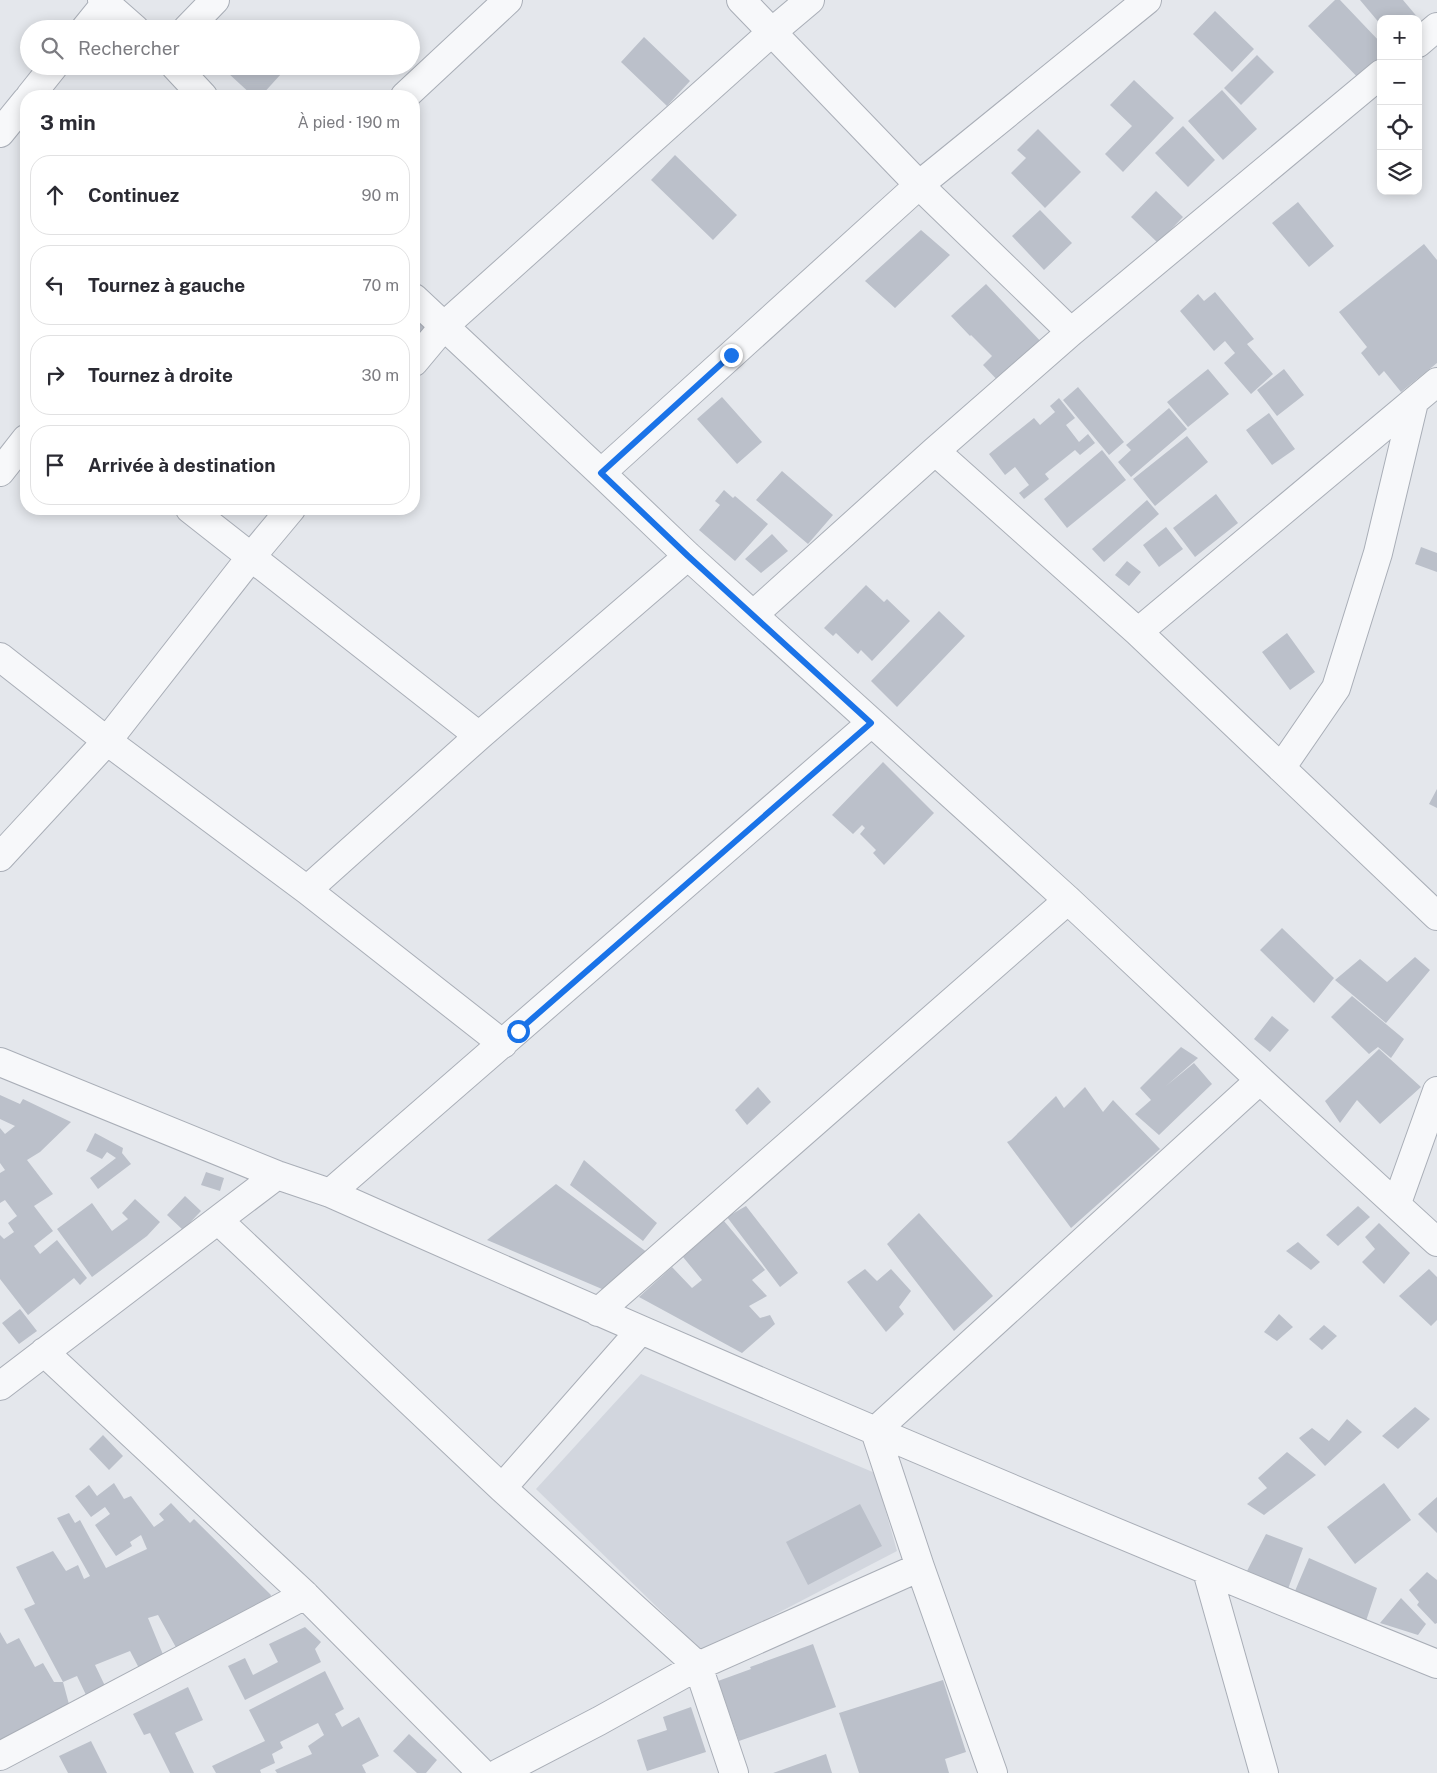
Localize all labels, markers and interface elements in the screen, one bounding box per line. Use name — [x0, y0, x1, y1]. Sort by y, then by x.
map controls — [1377, 15, 1422, 195]
button: + — [1377, 15, 1422, 60]
search box — [20, 20, 420, 75]
icon: search — [38, 34, 66, 62]
text: Rechercher — [78, 37, 180, 59]
button: − — [1377, 60, 1422, 105]
button: locate — [1377, 105, 1422, 150]
text: 3 min — [40, 110, 96, 135]
text: À pied · 190 m — [297, 113, 400, 132]
button: layers — [1377, 150, 1422, 195]
icon: ahead — [41, 181, 69, 209]
text: Continuez — [88, 184, 179, 206]
text: 90 m — [362, 186, 399, 205]
icon: left — [41, 271, 69, 299]
text: Tournez à gauche — [88, 274, 245, 296]
text: 70 m — [362, 276, 399, 295]
route end — [720, 344, 743, 367]
icon: right — [41, 361, 69, 389]
text: Tournez à droite — [88, 364, 233, 386]
text: 30 m — [362, 366, 399, 385]
icon: arrive — [41, 451, 69, 479]
text: Arrivée à destination — [88, 454, 276, 476]
route start — [507, 1020, 530, 1043]

